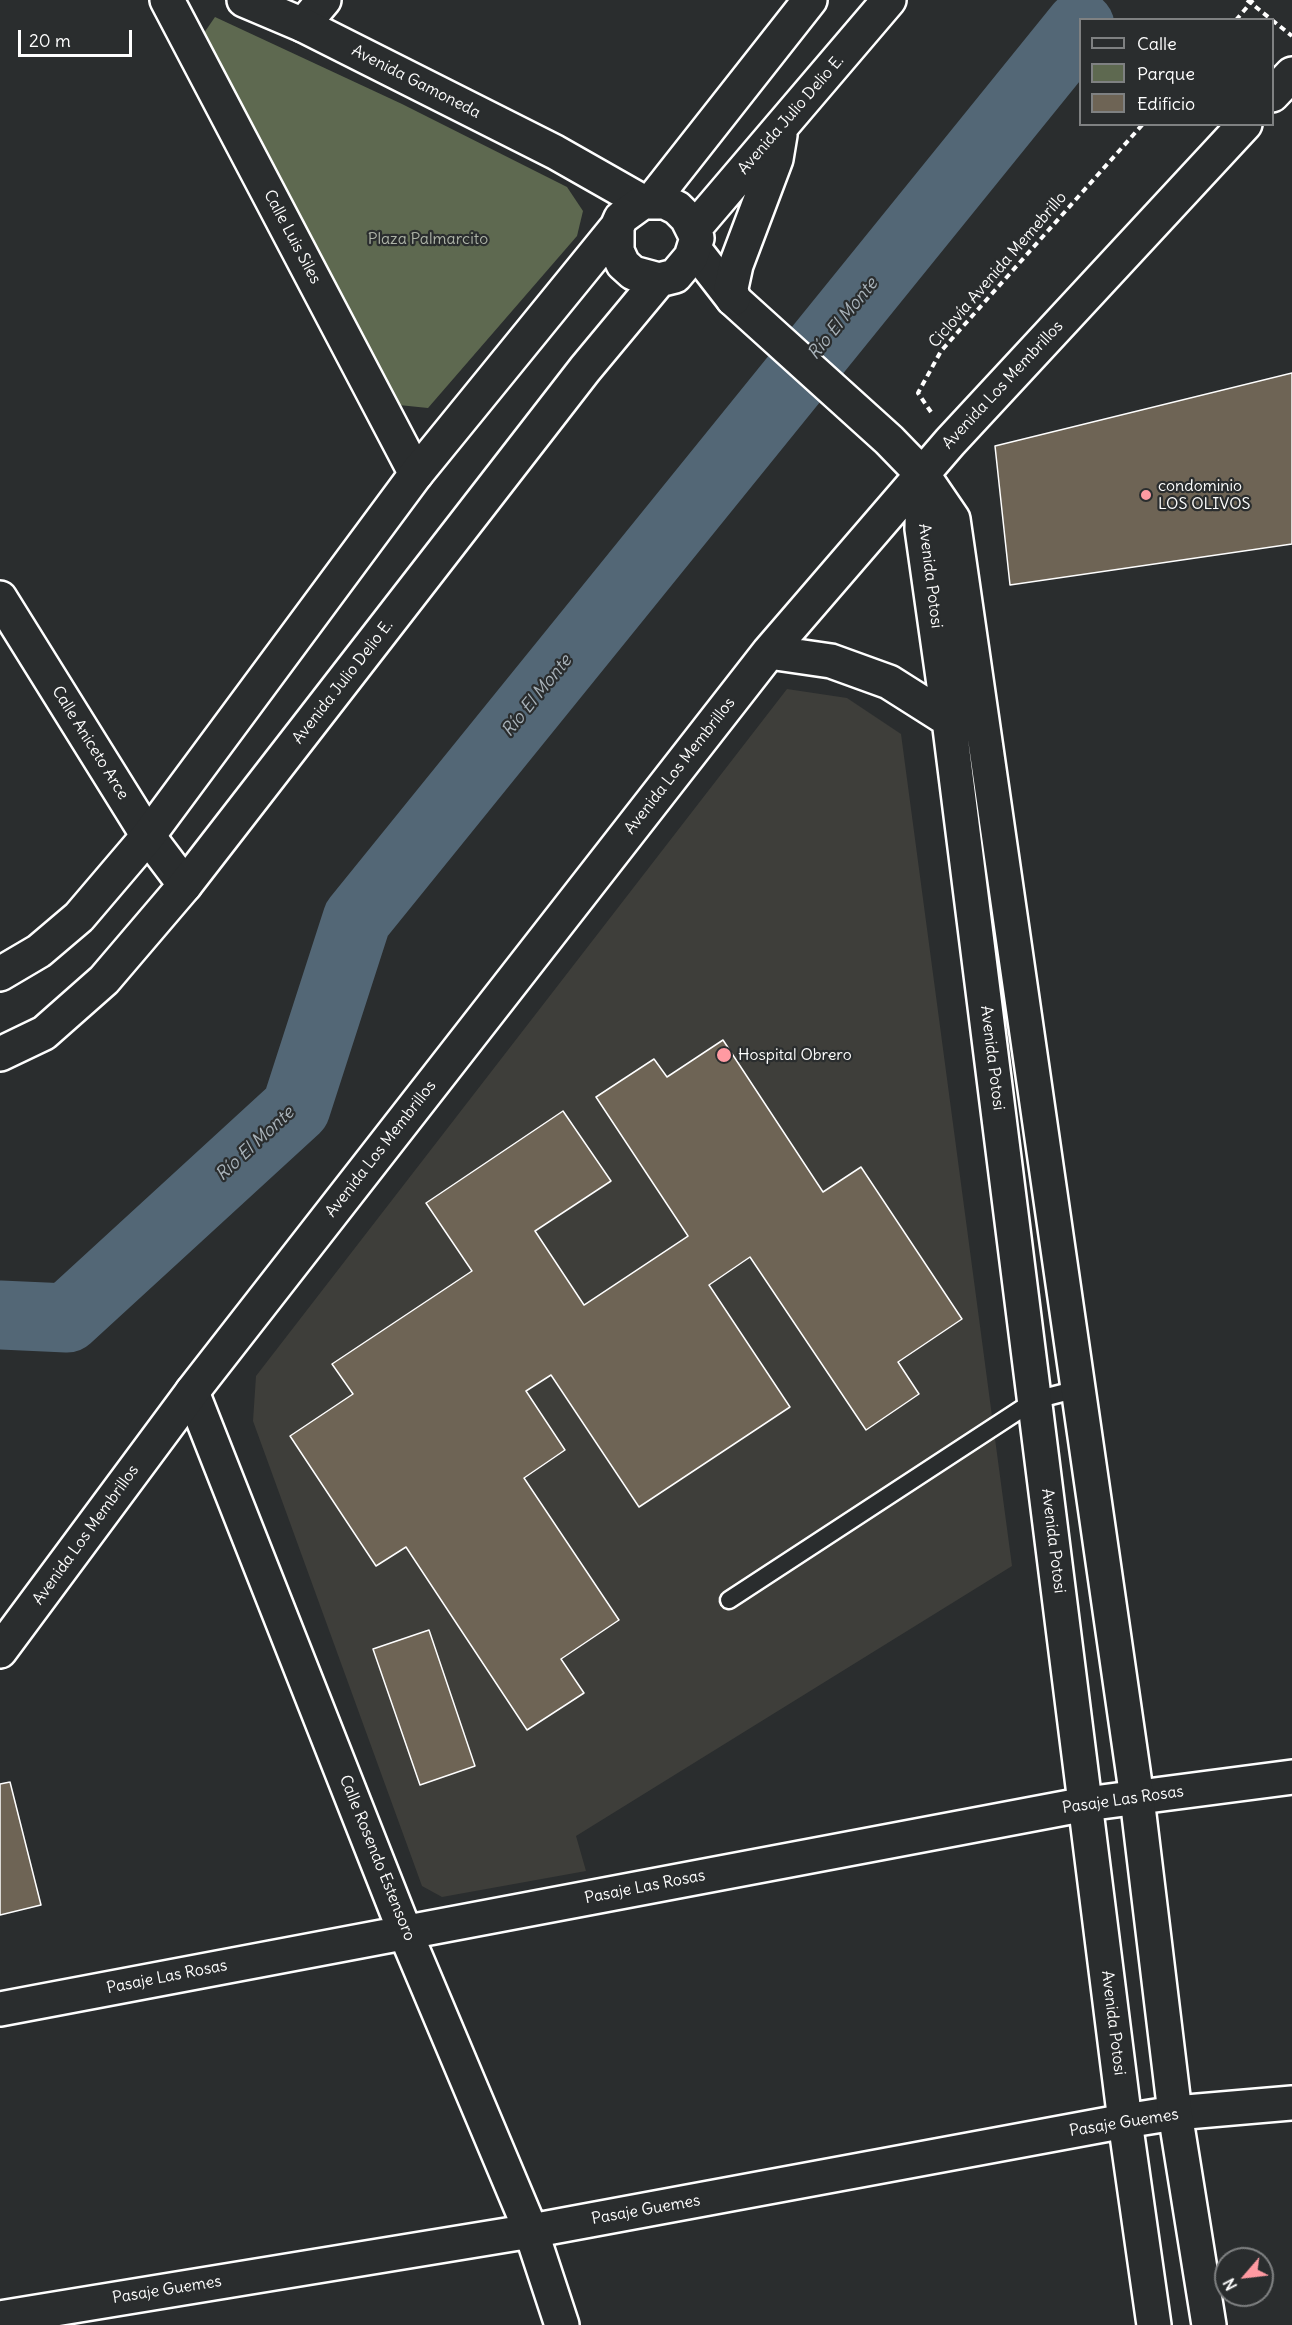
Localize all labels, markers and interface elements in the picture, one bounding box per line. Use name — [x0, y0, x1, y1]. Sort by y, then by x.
scale bar — [21, 18, 135, 56]
legend — [1079, 18, 1274, 126]
text: 20 m — [29, 29, 71, 52]
text: Calle — [1137, 32, 1177, 55]
street label: Avenida Gamoneda — [348, 41, 484, 123]
street label: Avenida Julio Delio E. — [734, 51, 848, 179]
text: Parque — [1137, 62, 1195, 85]
text: Edificio — [1137, 92, 1195, 115]
street label: Calle Luis Siles — [259, 187, 325, 287]
street label: Ciclovía Avenida Memebrillo — [925, 188, 1071, 352]
park label: Plaza Palmarcito — [368, 229, 488, 249]
water label: Río El Monte — [803, 274, 883, 364]
street label: Avenida Los Membrillos — [939, 317, 1067, 453]
place label: condominio LOS OLIVOS — [1158, 476, 1250, 514]
marker: condominio LOS OLIVOS — [1139, 488, 1153, 502]
street label: Avenida Potosi — [914, 523, 946, 629]
street label: Avenida Julio Delio E. — [289, 616, 397, 748]
water label: Río El Monte — [497, 651, 577, 741]
street label: Calle Aniceto Arce — [47, 683, 133, 803]
street label: Avenida Los Membrillos — [621, 694, 739, 838]
street label: Avenida Potosi — [976, 1005, 1008, 1111]
place label: Hospital Obrero — [738, 1045, 852, 1065]
marker: Hospital Obrero — [715, 1046, 733, 1064]
street label: Avenida Los Membrillos — [322, 1077, 440, 1221]
water label: Río El Monte — [211, 1102, 299, 1186]
street label: Avenida Los Membrillos — [29, 1461, 143, 1609]
street label: Avenida Potosi — [1037, 1488, 1069, 1594]
street label: Calle Rosendo Estensoro — [335, 1772, 419, 1944]
street label: Pasaje Las Rosas — [1061, 1782, 1185, 1818]
street label: Pasaje Las Rosas — [583, 1866, 707, 1908]
street label: Pasaje Las Rosas — [105, 1956, 229, 1998]
street label: Avenida Potosi — [1097, 1970, 1129, 2076]
street label: Pasaje Guemes — [1068, 2105, 1180, 2141]
street label: Pasaje Guemes — [590, 2191, 702, 2229]
north arrow — [1214, 2247, 1274, 2307]
street label: Pasaje Guemes — [111, 2272, 223, 2308]
text: N — [1218, 2275, 1241, 2294]

